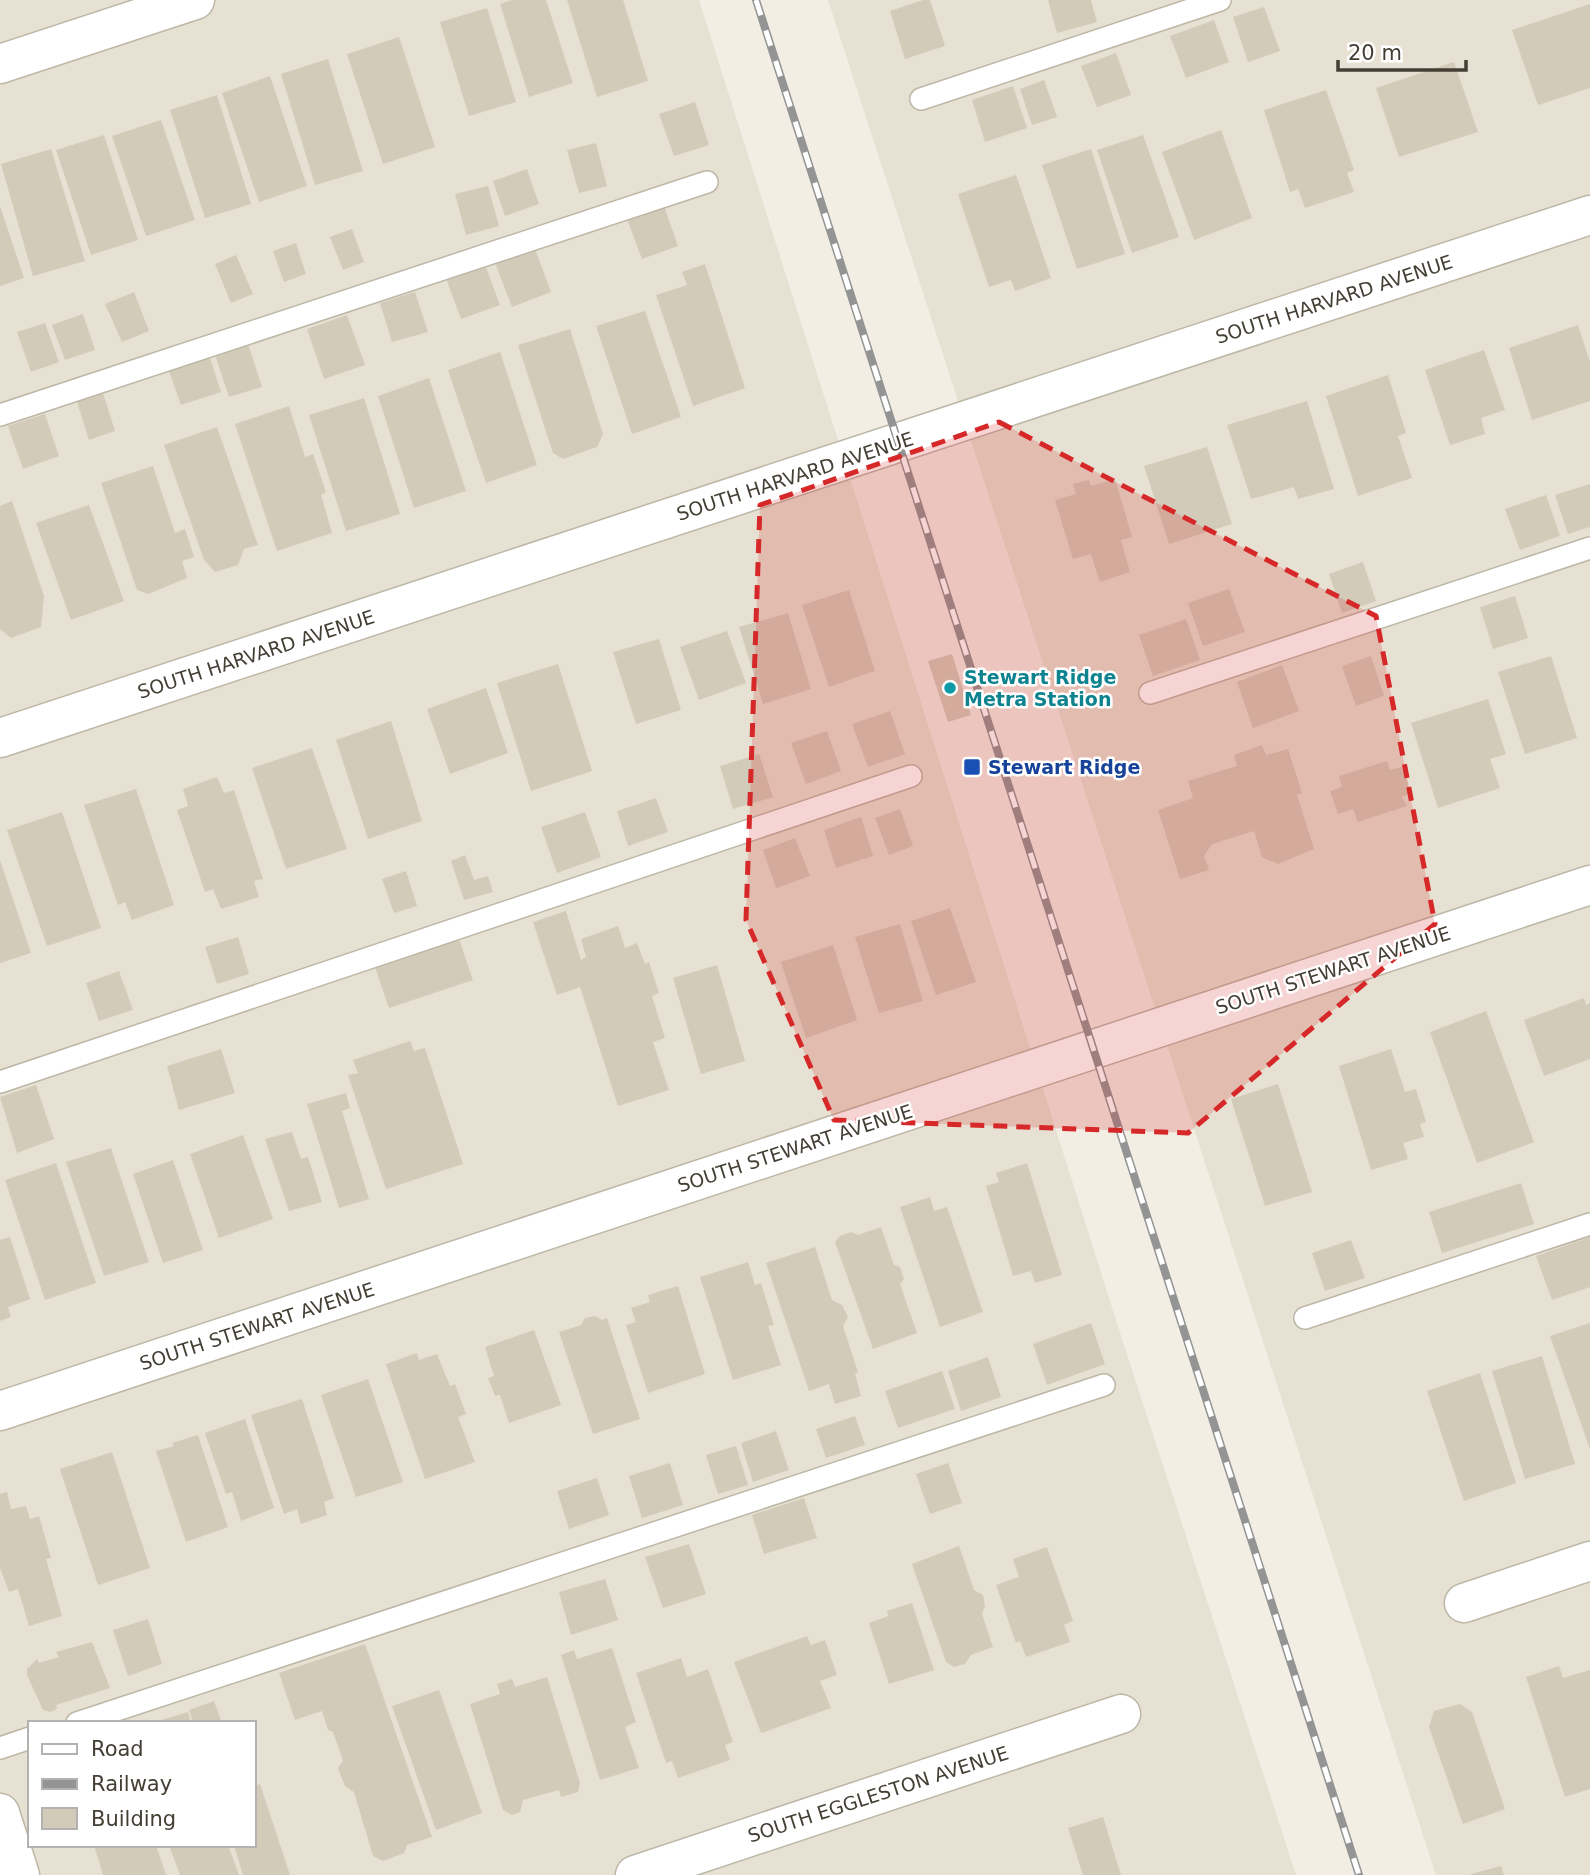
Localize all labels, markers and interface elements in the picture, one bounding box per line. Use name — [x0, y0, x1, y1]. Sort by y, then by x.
scale bar — [1338, 28, 1466, 72]
text: 20 m — [1348, 41, 1402, 65]
street label: SOUTH HARVARD AVENUE — [1213, 250, 1455, 348]
street label: SOUTH HARVARD AVENUE — [674, 427, 916, 525]
street label: SOUTH HARVARD AVENUE — [135, 605, 377, 703]
place label: Stewart Ridge Metra Station — [964, 666, 1116, 710]
marker: Stewart Ridge Metra Station — [942, 680, 958, 696]
place label: Stewart Ridge — [988, 756, 1140, 778]
marker: Stewart Ridge — [962, 757, 982, 777]
street label: SOUTH STEWART AVENUE — [1213, 922, 1453, 1018]
street label: SOUTH STEWART AVENUE — [675, 1100, 915, 1196]
street label: SOUTH STEWART AVENUE — [137, 1278, 377, 1374]
legend — [28, 1721, 256, 1847]
text: Road — [91, 1737, 144, 1761]
street label: SOUTH EGGLESTON AVENUE — [745, 1741, 1011, 1847]
text: Railway — [91, 1772, 172, 1796]
text: Building — [91, 1807, 176, 1831]

